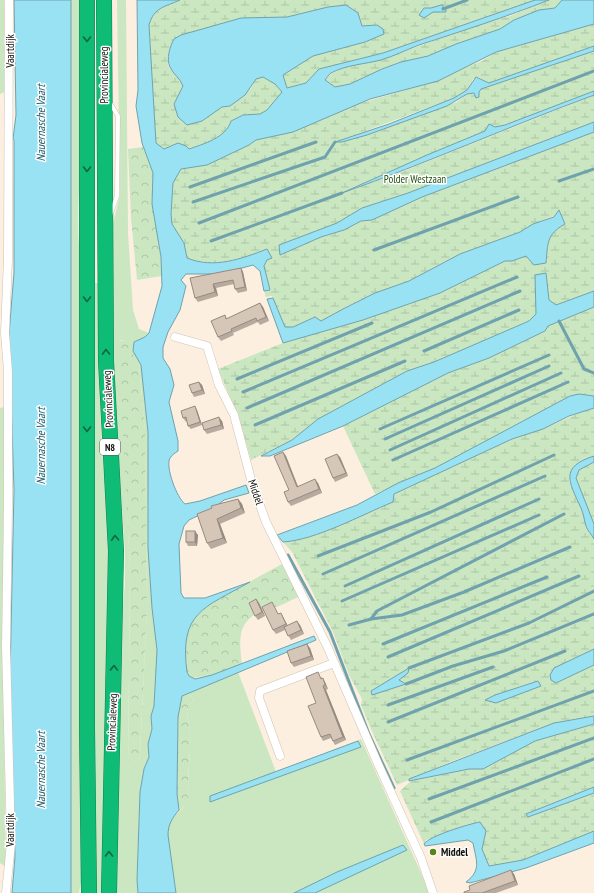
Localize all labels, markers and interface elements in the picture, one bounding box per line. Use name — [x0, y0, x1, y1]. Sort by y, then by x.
street label: Vaartdijk — [3, 34, 17, 69]
one-way arrow — [83, 36, 91, 42]
street label: Provincialeweg — [97, 46, 111, 104]
water label: Nauernasche Vaart — [33, 83, 48, 162]
one-way arrow — [83, 166, 91, 172]
park label: Polder Westzaan — [384, 172, 446, 186]
one-way arrow — [83, 296, 91, 302]
one-way arrow — [102, 349, 110, 355]
street label: Provincialeweg — [100, 370, 116, 428]
water label: Nauernasche Vaart — [33, 406, 48, 485]
one-way arrow — [83, 426, 91, 432]
road number: N8 — [100, 439, 120, 455]
street label: Middel — [245, 477, 267, 507]
one-way arrow — [111, 535, 119, 541]
one-way arrow — [110, 665, 118, 671]
street label: Provincialeweg — [104, 693, 120, 751]
water label: Nauernasche Vaart — [33, 730, 48, 809]
street label: Vaartdijk — [3, 813, 17, 848]
place label: Middel — [441, 845, 468, 859]
marker: Middel — [428, 847, 438, 857]
one-way arrow — [105, 851, 113, 857]

